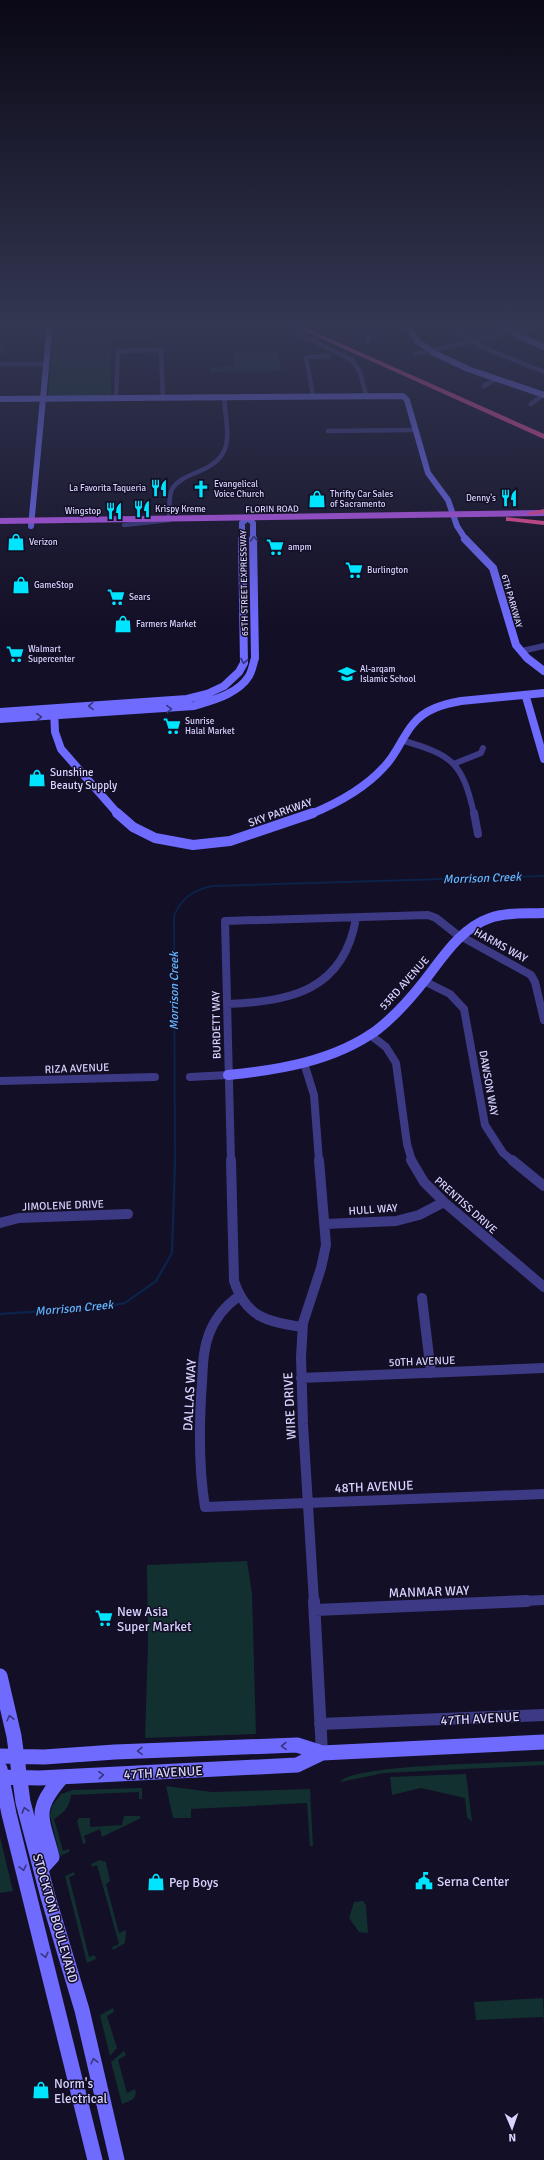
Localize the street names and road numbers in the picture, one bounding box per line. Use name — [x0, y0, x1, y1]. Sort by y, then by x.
street label: FLORIN ROAD — [245, 504, 299, 515]
street label: 65TH STREET EXPRESSWAY — [238, 529, 251, 636]
street label: 6TH PARKWAY — [499, 573, 525, 630]
street label: SKY PARKWAY — [246, 795, 314, 829]
street label: HARMS WAY — [472, 925, 530, 966]
street label: 53RD AVENUE — [377, 954, 432, 1013]
street label: BURDETT WAY — [209, 990, 224, 1059]
street label: DAWSON WAY — [476, 1049, 501, 1117]
street label: RIZA AVENUE — [44, 1061, 110, 1076]
street label: PRENTISS DRIVE — [432, 1174, 499, 1237]
street label: JIMOLENE DRIVE — [22, 1198, 104, 1213]
street label: HULL WAY — [348, 1201, 398, 1218]
street label: 50TH AVENUE — [388, 1354, 456, 1369]
street label: DALLAS WAY — [180, 1358, 200, 1431]
street label: WIRE DRIVE — [280, 1372, 300, 1440]
street label: 48TH AVENUE — [334, 1478, 414, 1496]
street label: MANMAR WAY — [388, 1583, 470, 1601]
street label: 47TH AVENUE — [440, 1709, 520, 1729]
street label: 47TH AVENUE — [123, 1763, 203, 1783]
street label: STOCKTON BOULEVARD — [29, 1852, 81, 1985]

